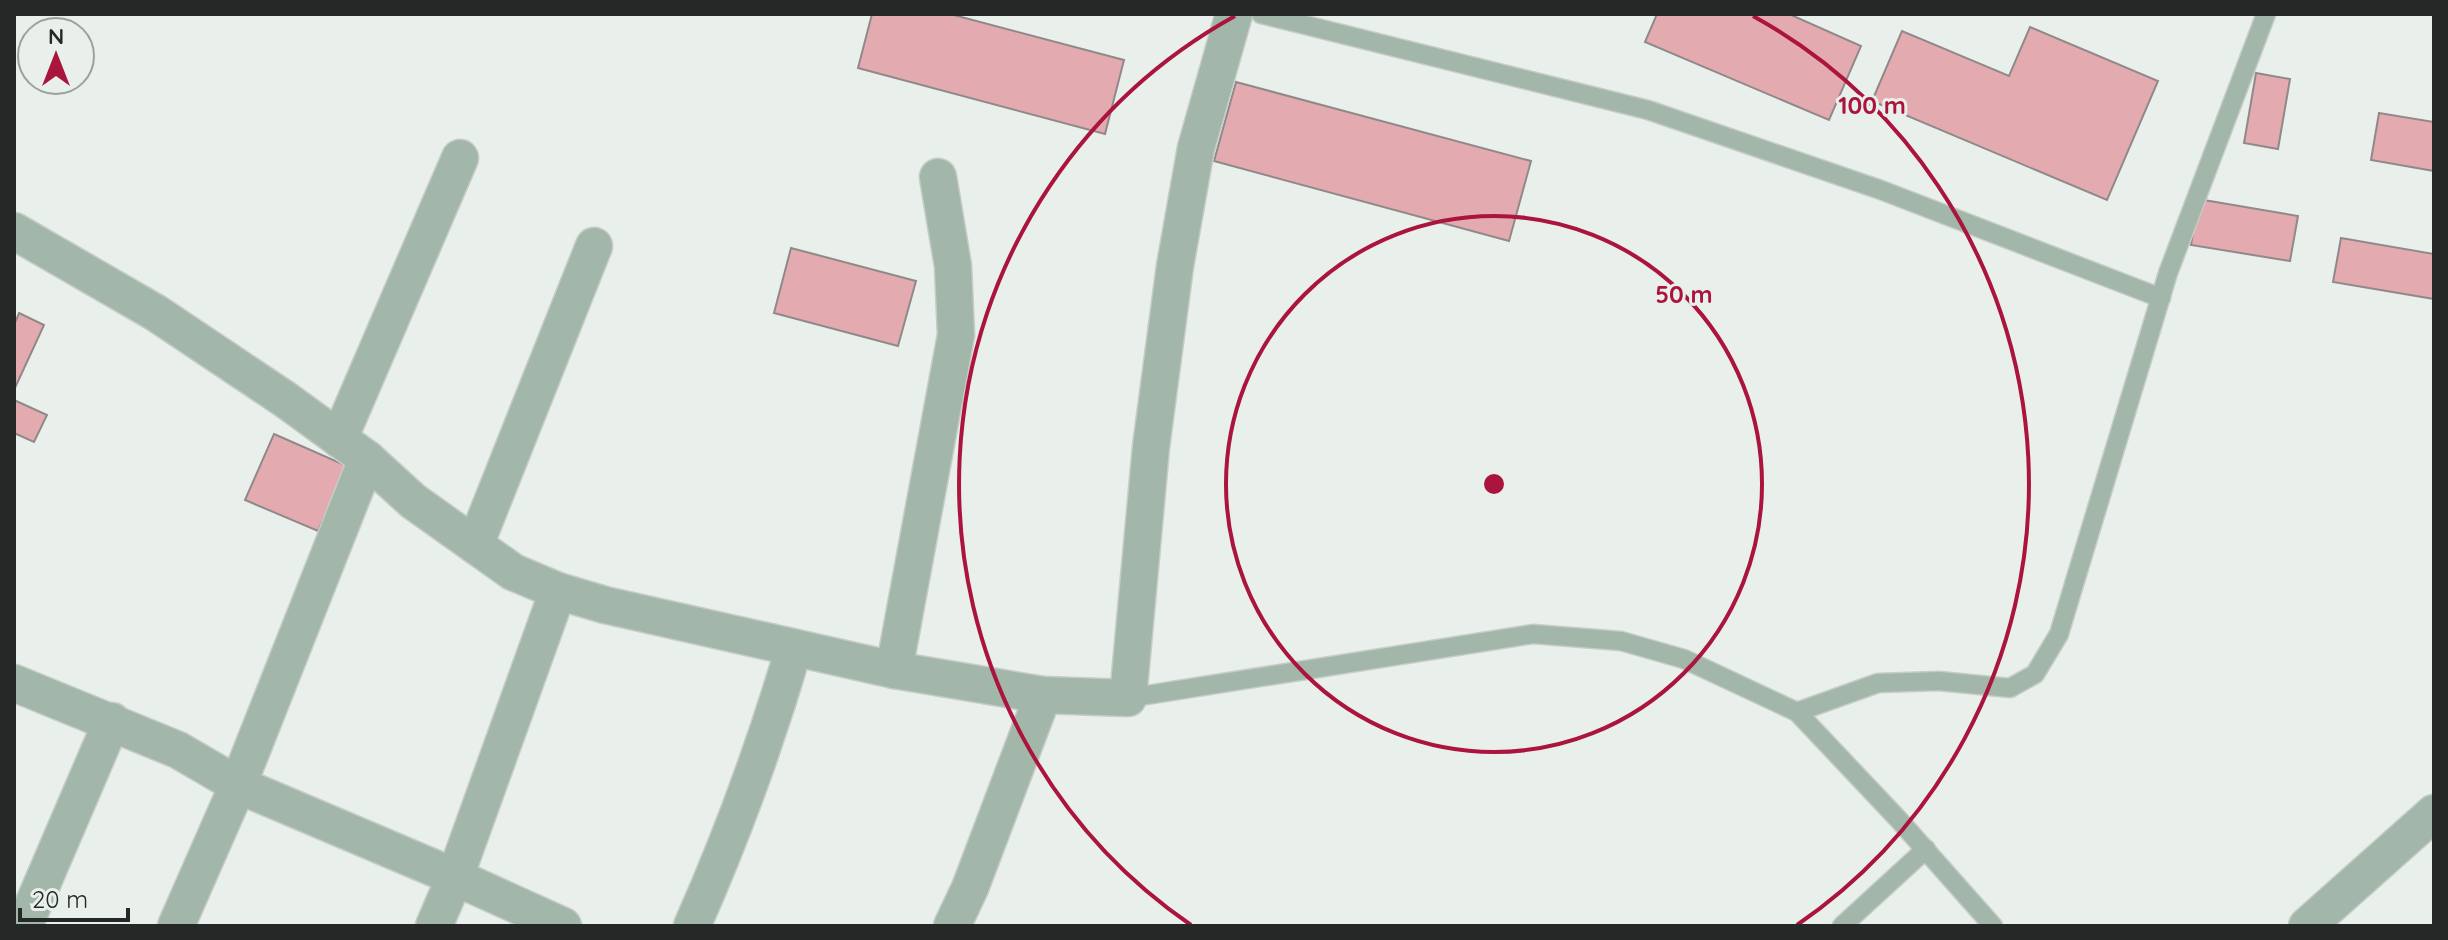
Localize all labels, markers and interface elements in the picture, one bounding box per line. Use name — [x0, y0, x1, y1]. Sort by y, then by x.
north arrow — [16, 16, 96, 96]
text: N — [48, 22, 64, 50]
text: 100 m — [1838, 90, 1906, 120]
text: 50 m — [1655, 279, 1713, 309]
centre of rings — [1480, 470, 1508, 498]
scale bar — [20, 872, 128, 922]
text: 20 m — [32, 884, 88, 914]

